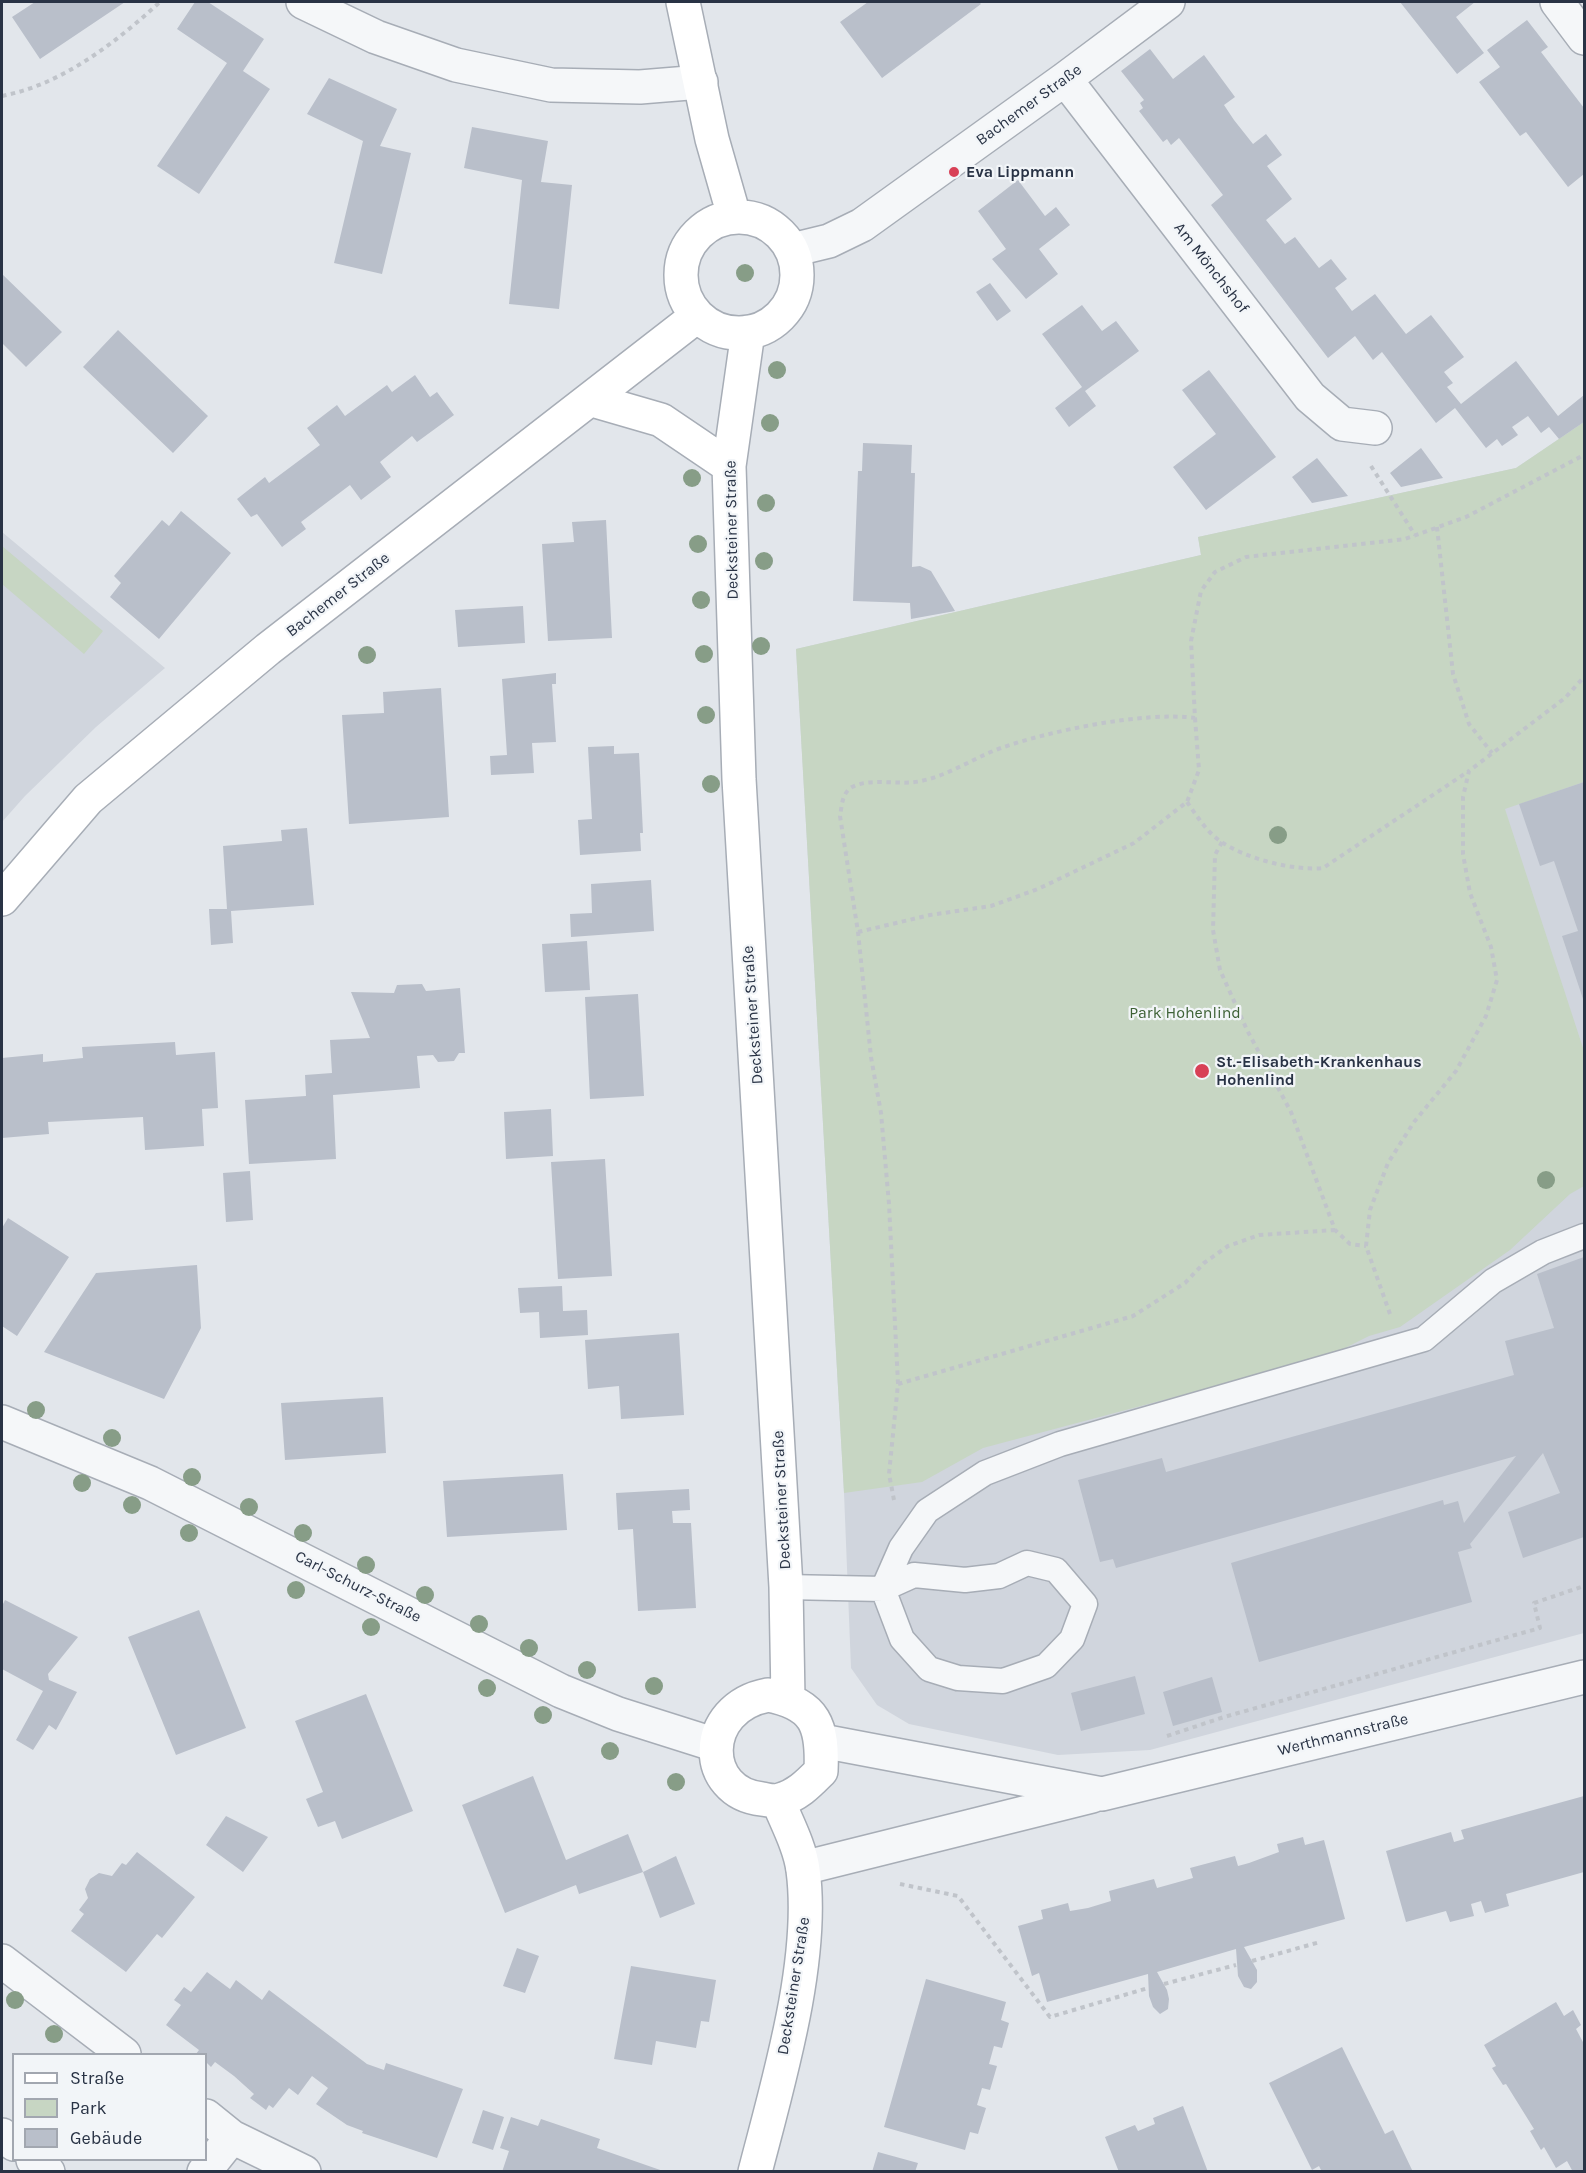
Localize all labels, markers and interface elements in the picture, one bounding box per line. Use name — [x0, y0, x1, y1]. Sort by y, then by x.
street label: Bachemer Straße — [972, 60, 1086, 150]
place label: Eva Lippmann — [966, 162, 1074, 182]
marker: Eva Lippmann — [947, 165, 961, 179]
street label: Am Mönchshof — [1170, 219, 1252, 317]
street label: Decksteiner Straße — [721, 460, 743, 600]
street label: Bachemer Straße — [282, 549, 394, 641]
street label: Decksteiner Straße — [739, 945, 767, 1085]
park label: Park Hohenlind — [1129, 1003, 1241, 1023]
place label: St.-Elisabeth-Krankenhaus Hohenlind — [1216, 1052, 1422, 1090]
marker: St.-Elisabeth-Krankenhaus Hohenlind — [1193, 1062, 1211, 1080]
street label: Decksteiner Straße — [769, 1430, 795, 1570]
street label: Carl-Schurz-Straße — [292, 1547, 424, 1627]
street label: Werthmannstraße — [1276, 1710, 1410, 1760]
street label: Decksteiner Straße — [774, 1916, 814, 2056]
legend — [12, 2053, 207, 2161]
text: Straße — [70, 2067, 124, 2089]
text: Park — [70, 2097, 107, 2119]
text: Gebäude — [70, 2127, 142, 2149]

